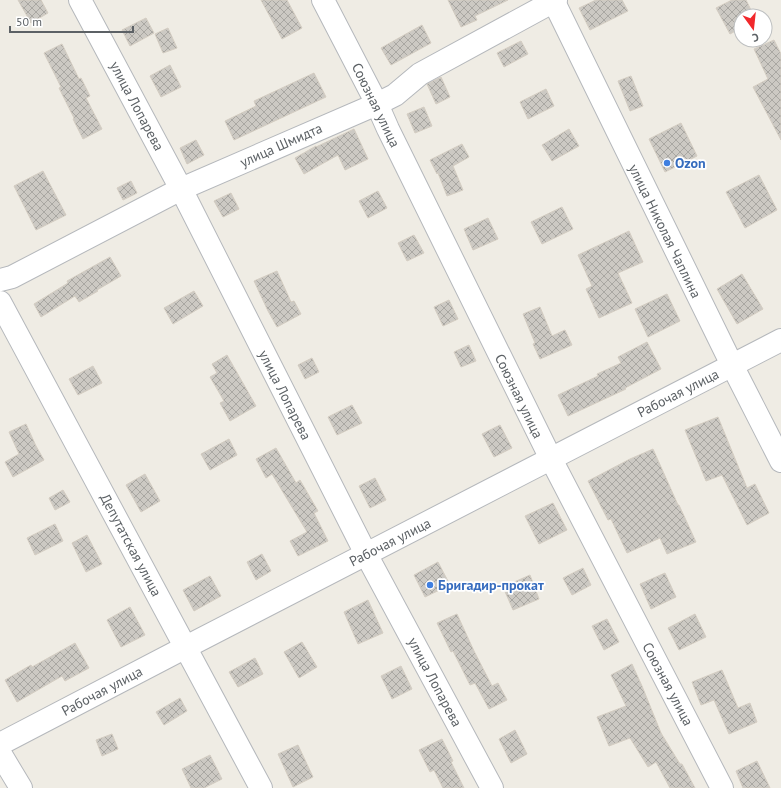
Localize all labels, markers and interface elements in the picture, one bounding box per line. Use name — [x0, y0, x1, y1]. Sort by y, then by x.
scale bar — [10, 8, 133, 34]
north arrow — [733, 8, 773, 48]
text: 50 m — [16, 14, 42, 29]
text: С — [751, 30, 760, 45]
street label: улица Лопарева — [106, 58, 168, 154]
street label: Союзная улица — [348, 60, 404, 150]
street label: улица Шмидта — [237, 119, 325, 171]
place label: Ozon — [675, 154, 706, 172]
marker: Ozon — [662, 158, 672, 168]
street label: улица Николая Чаплина — [625, 161, 705, 301]
street label: улица Лопарева — [255, 347, 315, 443]
street label: Союзная улица — [491, 351, 547, 441]
street label: Рабочая улица — [634, 365, 722, 421]
street label: Депутатская улица — [96, 490, 166, 600]
street label: Рабочая улица — [346, 514, 434, 570]
place label: Бригадир-прокат — [438, 576, 544, 594]
marker: Бригадир-прокат — [425, 580, 435, 590]
street label: улица Лопарева — [404, 634, 466, 730]
street label: Союзная улица — [639, 639, 698, 729]
street label: Рабочая улица — [58, 662, 146, 720]

